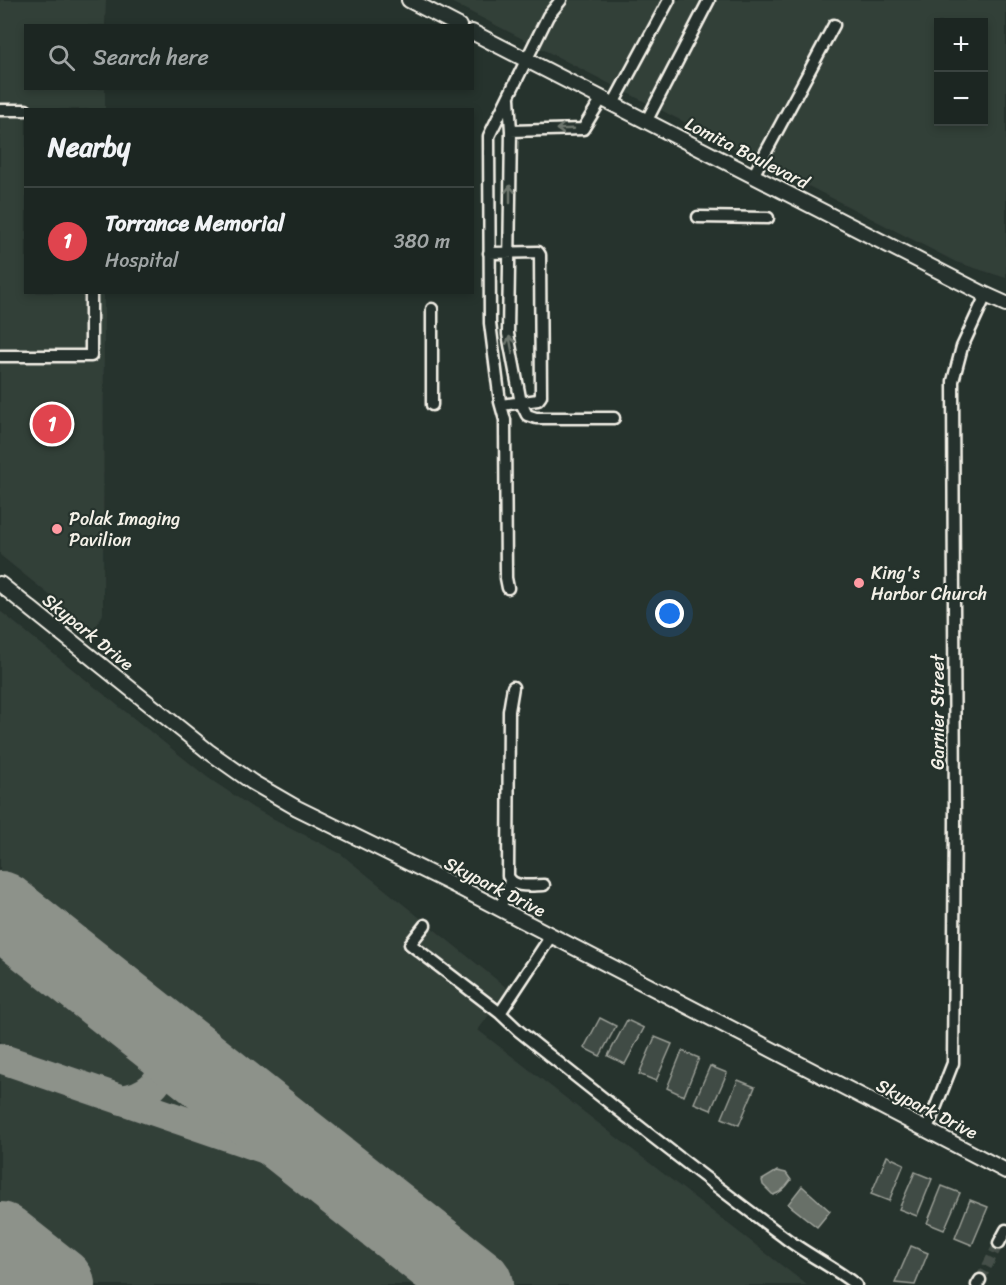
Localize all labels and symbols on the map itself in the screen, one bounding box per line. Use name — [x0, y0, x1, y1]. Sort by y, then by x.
street label: Lomita Boulevard — [679, 108, 816, 199]
one-way arrow — [555, 124, 575, 135]
one-way arrow — [504, 185, 516, 205]
one-way arrow — [505, 336, 516, 356]
pin: 1 — [32, 402, 72, 446]
place label: Polak Imaging Pavilion — [69, 503, 180, 556]
marker: Polak Imaging Pavilion — [50, 522, 64, 536]
place label: King's Harbor Church — [871, 557, 987, 610]
marker: King's Harbor Church — [852, 576, 866, 590]
street label: Skypark Drive — [35, 585, 141, 679]
your location — [655, 599, 684, 628]
street label: Garnier Street — [922, 654, 954, 770]
street label: Skypark Drive — [438, 848, 552, 926]
street label: Skypark Drive — [870, 1070, 984, 1148]

